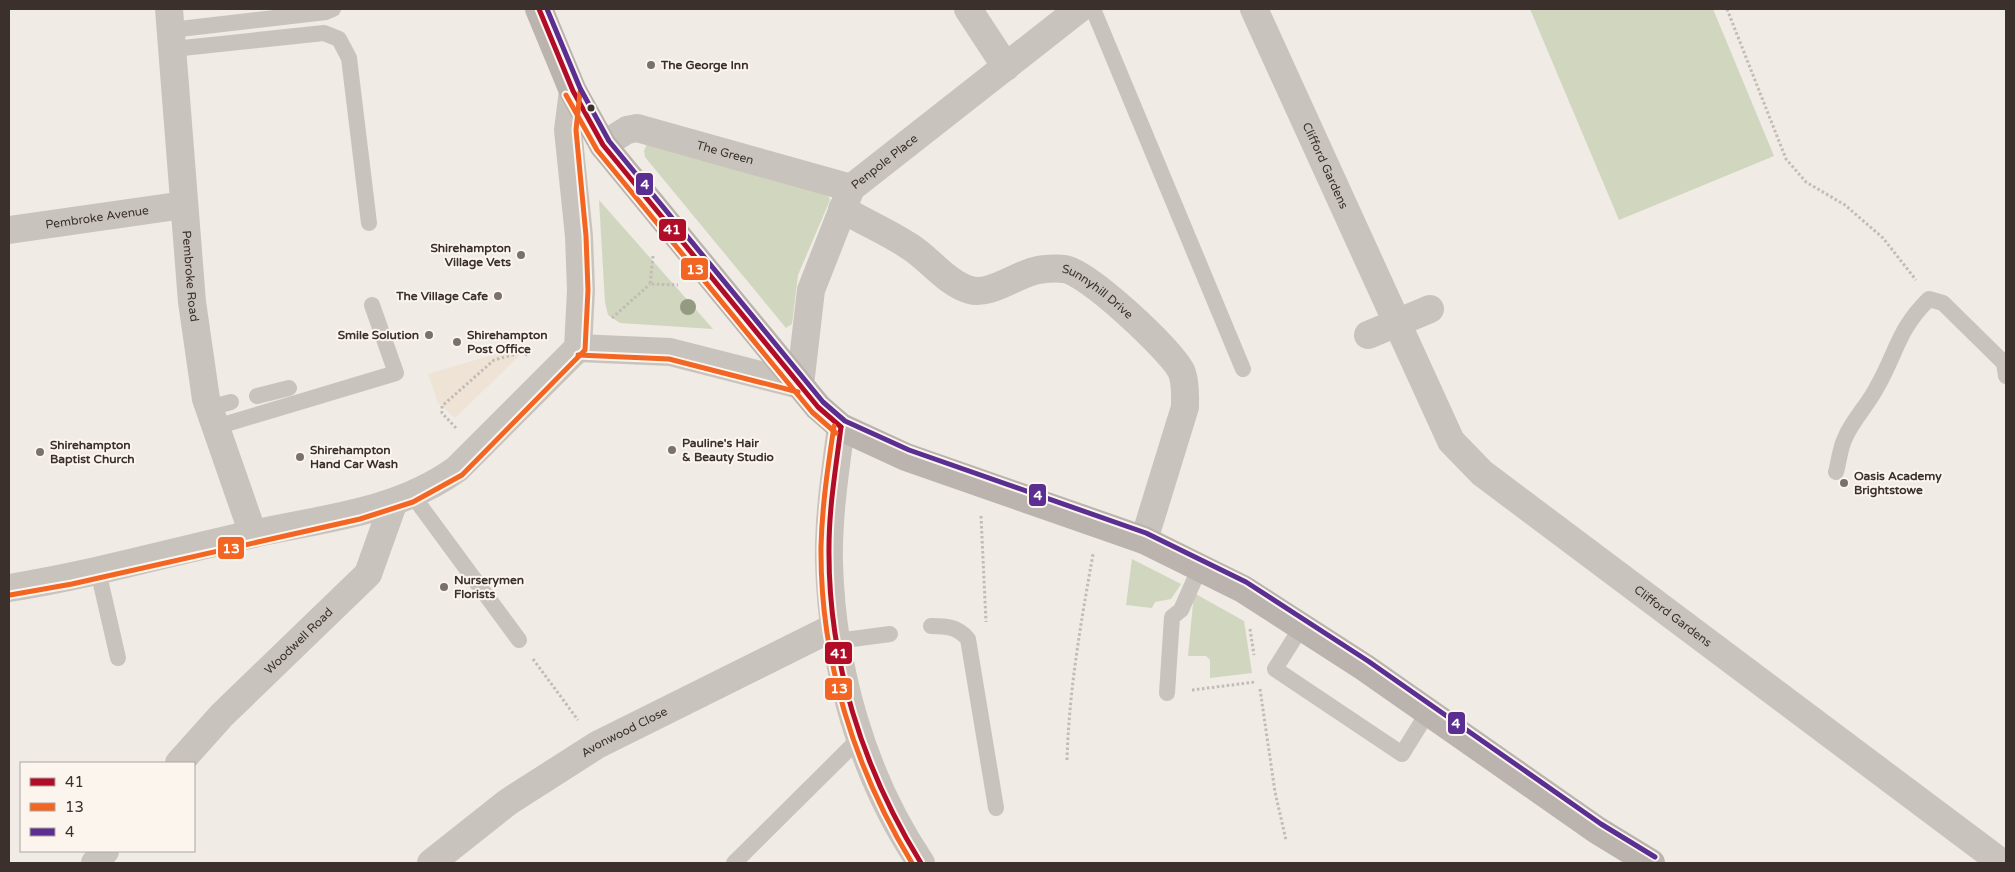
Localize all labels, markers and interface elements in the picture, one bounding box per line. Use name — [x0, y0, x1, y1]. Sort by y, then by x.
place label: The George Inn — [660, 58, 748, 73]
marker: The George Inn — [645, 59, 657, 71]
unlabelled marker — [586, 103, 596, 113]
street label: Clifford Gardens — [1300, 120, 1351, 211]
street label: Penpole Place — [848, 131, 921, 192]
street label: The Green — [695, 138, 755, 167]
line badge: 4 — [635, 172, 654, 196]
text: 4 — [641, 176, 650, 193]
street label: Pembroke Avenue — [44, 203, 150, 232]
line badge: 41 — [658, 218, 687, 242]
text: 41 — [663, 221, 681, 238]
street label: Pembroke Road — [179, 230, 202, 323]
place label: Shirehampton Village Vets — [431, 241, 511, 270]
marker: Shirehampton Village Vets — [515, 249, 527, 261]
line badge: 13 — [680, 257, 709, 281]
text: 13 — [686, 261, 704, 278]
street label: Sunnyhill Drive — [1061, 262, 1136, 322]
place label: The Village Cafe — [395, 289, 488, 304]
marker: The Village Cafe — [492, 290, 504, 302]
place label: Smile Solution — [338, 328, 419, 342]
place label: Shirehampton Post Office — [467, 328, 548, 356]
marker: Smile Solution — [423, 329, 435, 341]
marker: Shirehampton Post Office — [451, 336, 463, 348]
place label: Pauline's Hair & Beauty Studio — [682, 436, 774, 465]
place label: Shirehampton Baptist Church — [50, 438, 135, 467]
place label: Shirehampton Hand Car Wash — [310, 443, 398, 471]
marker: Pauline's Hair & Beauty Studio — [666, 444, 678, 456]
marker: Shirehampton Baptist Church — [34, 446, 46, 458]
marker: Shirehampton Hand Car Wash — [294, 451, 306, 463]
place label: Oasis Academy Brightstowe — [1854, 469, 1942, 498]
marker: Oasis Academy Brightstowe — [1838, 477, 1850, 489]
line badge: 4 — [1028, 483, 1047, 507]
text: 4 — [1034, 487, 1043, 504]
line badge: 13 — [217, 536, 245, 560]
text: 13 — [222, 540, 240, 557]
place label: Nurserymen Florists — [454, 573, 524, 601]
marker: Nurserymen Florists — [438, 581, 450, 593]
street label: Clifford Gardens — [1631, 583, 1715, 650]
street label: Woodwell Road — [262, 605, 336, 677]
line badge: 41 — [824, 641, 853, 665]
text: 41 — [830, 645, 848, 662]
line badge: 13 — [824, 677, 853, 701]
text: 13 — [830, 680, 848, 697]
street label: Avonwood Close — [578, 704, 670, 760]
line badge: 4 — [1447, 711, 1466, 735]
text: 4 — [1452, 715, 1461, 732]
legend — [20, 762, 195, 852]
text: 41 — [65, 773, 84, 791]
text: 13 — [65, 798, 84, 816]
text: 4 — [65, 823, 74, 841]

